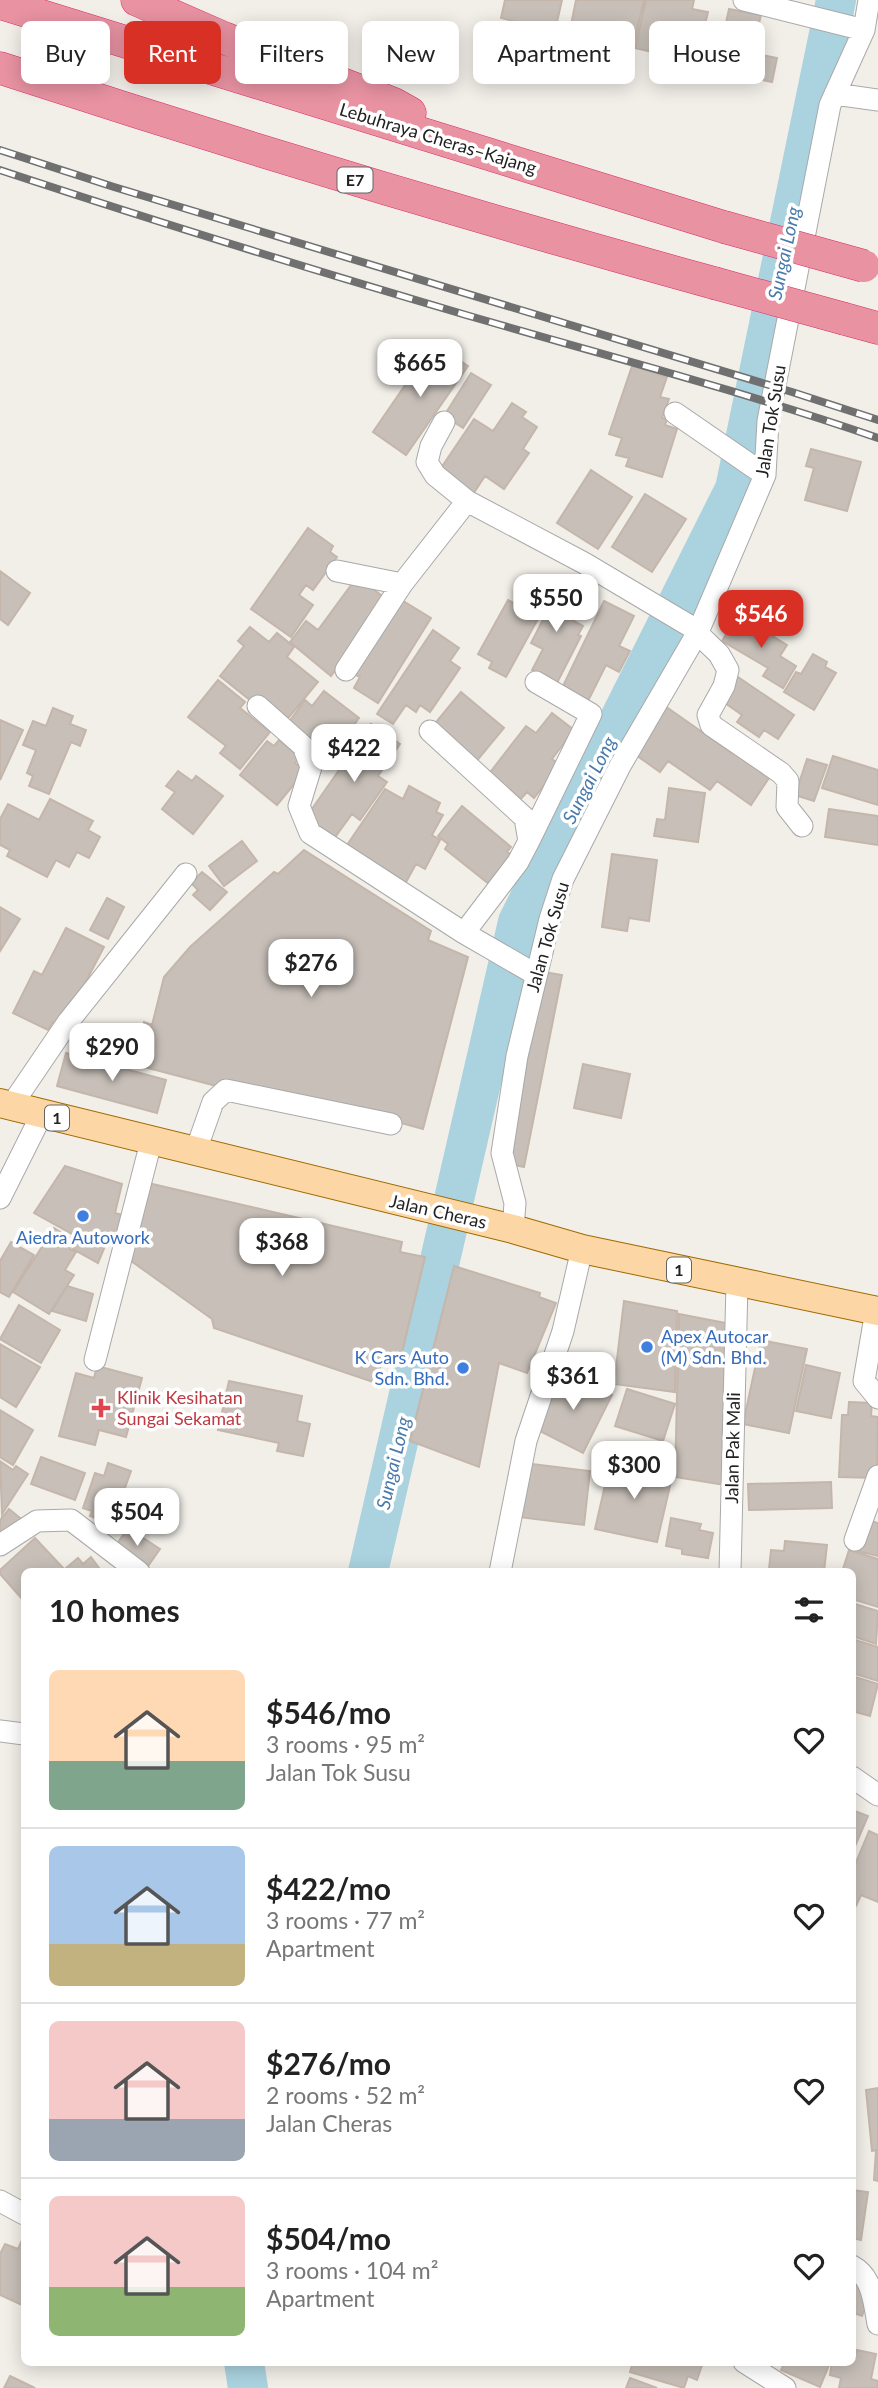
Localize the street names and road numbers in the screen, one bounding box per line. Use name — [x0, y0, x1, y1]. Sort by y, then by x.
street label: Lebuhraya Cheras–Kajang — [337, 98, 539, 178]
road number: E7 — [338, 168, 372, 192]
street label: Jalan Tok Susu — [750, 363, 790, 479]
street label: Jalan Tok Susu — [521, 879, 573, 994]
road number: 1 — [45, 1106, 69, 1130]
street label: Jalan Cheras — [388, 1189, 489, 1233]
road number: 1 — [667, 1258, 691, 1282]
street label: Jalan Pak Mali — [720, 1392, 744, 1504]

